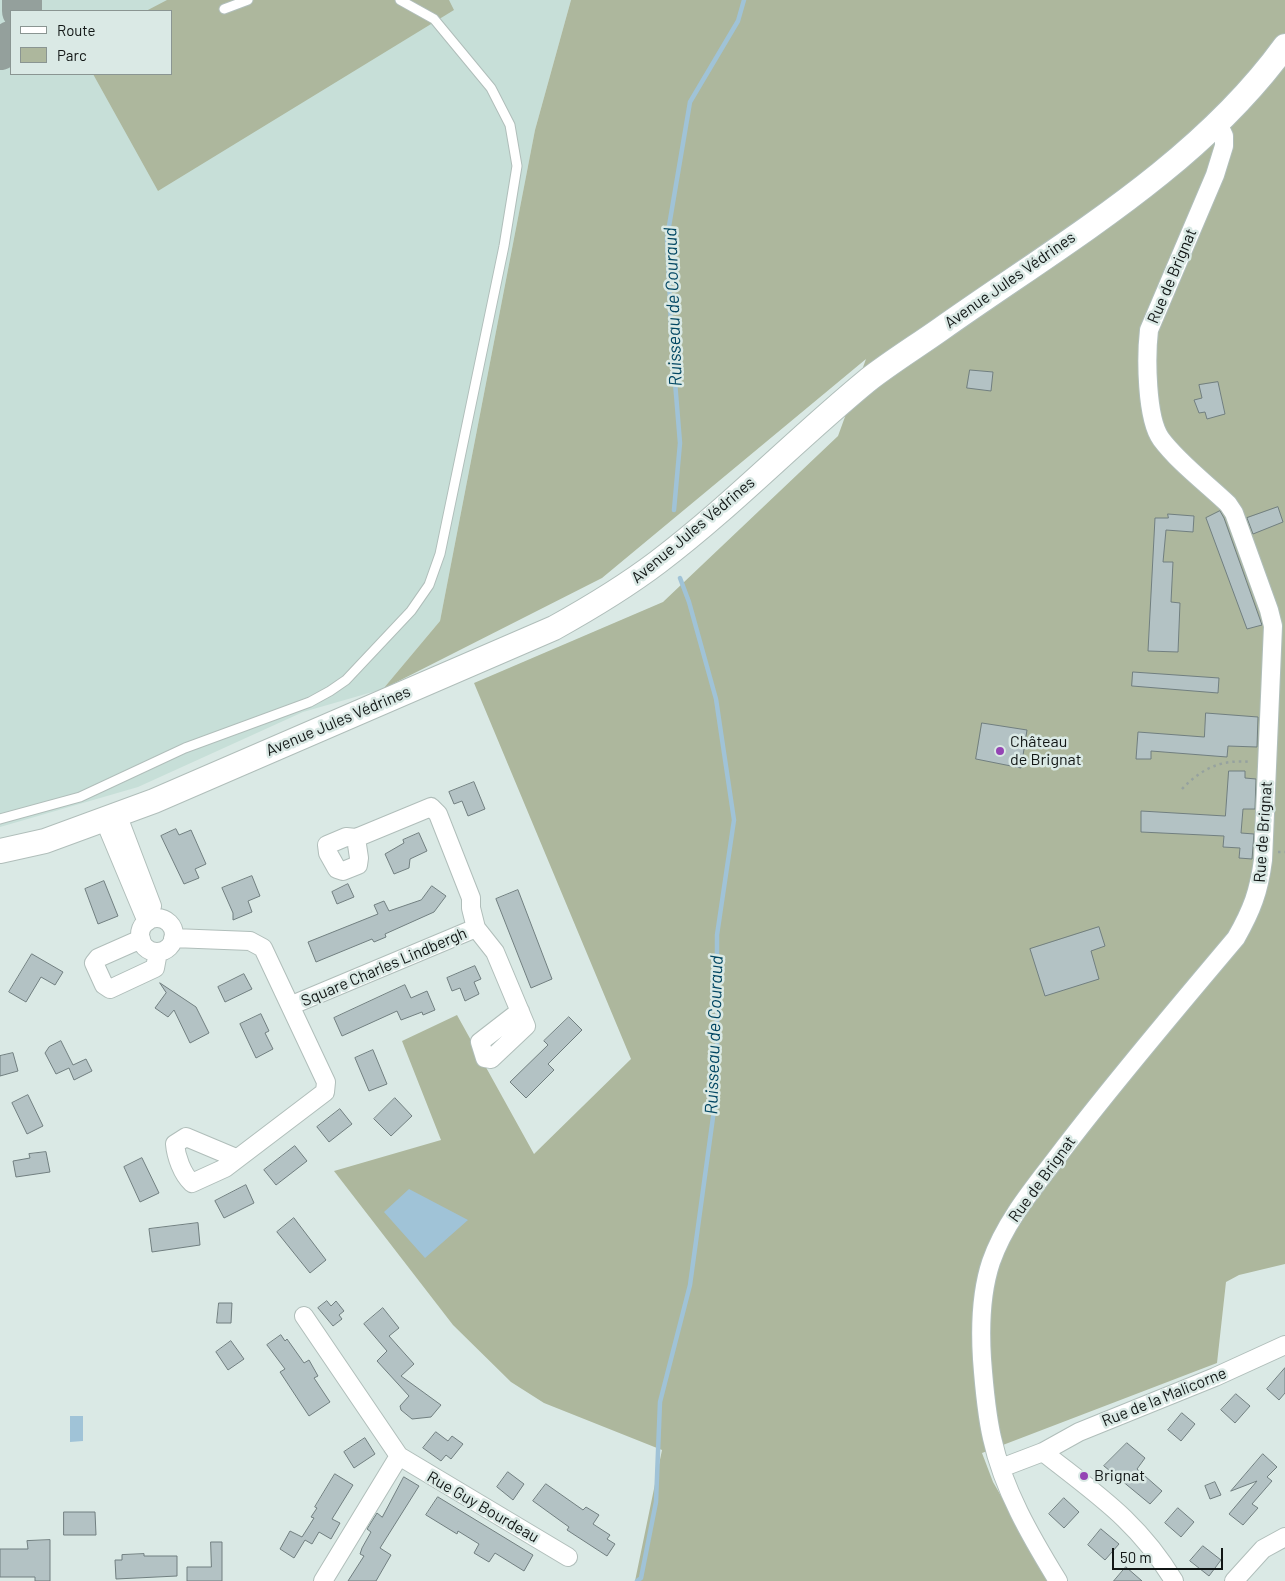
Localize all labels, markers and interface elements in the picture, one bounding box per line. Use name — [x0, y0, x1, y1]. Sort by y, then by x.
legend — [10, 10, 172, 75]
text: Route — [57, 21, 96, 39]
text: Parc — [57, 46, 87, 64]
street label: Rue de Brignat — [1143, 225, 1201, 327]
water label: Ruisseau de Couraud — [659, 227, 687, 387]
street label: Avenue Jules Védrines — [941, 228, 1079, 332]
street label: Avenue Jules Védrines — [627, 473, 759, 587]
street label: Avenue Jules Védrines — [263, 682, 413, 760]
place label: Château de Brignat — [1010, 732, 1082, 770]
marker: Château de Brignat — [994, 745, 1006, 757]
street label: Rue de Brignat — [1250, 781, 1276, 883]
street label: Square Charles Lindbergh — [298, 923, 470, 1011]
water label: Ruisseau de Couraud — [700, 955, 728, 1115]
street label: Rue de Brignat — [1004, 1132, 1080, 1226]
street label: Rue de la Malicorne — [1099, 1363, 1229, 1431]
place label: Brignat — [1094, 1466, 1145, 1486]
street label: Rue Guy Bourdeau — [424, 1467, 542, 1547]
marker: Brignat — [1078, 1470, 1090, 1482]
scale bar — [1115, 1538, 1226, 1570]
text: 50 m — [1120, 1548, 1152, 1566]

